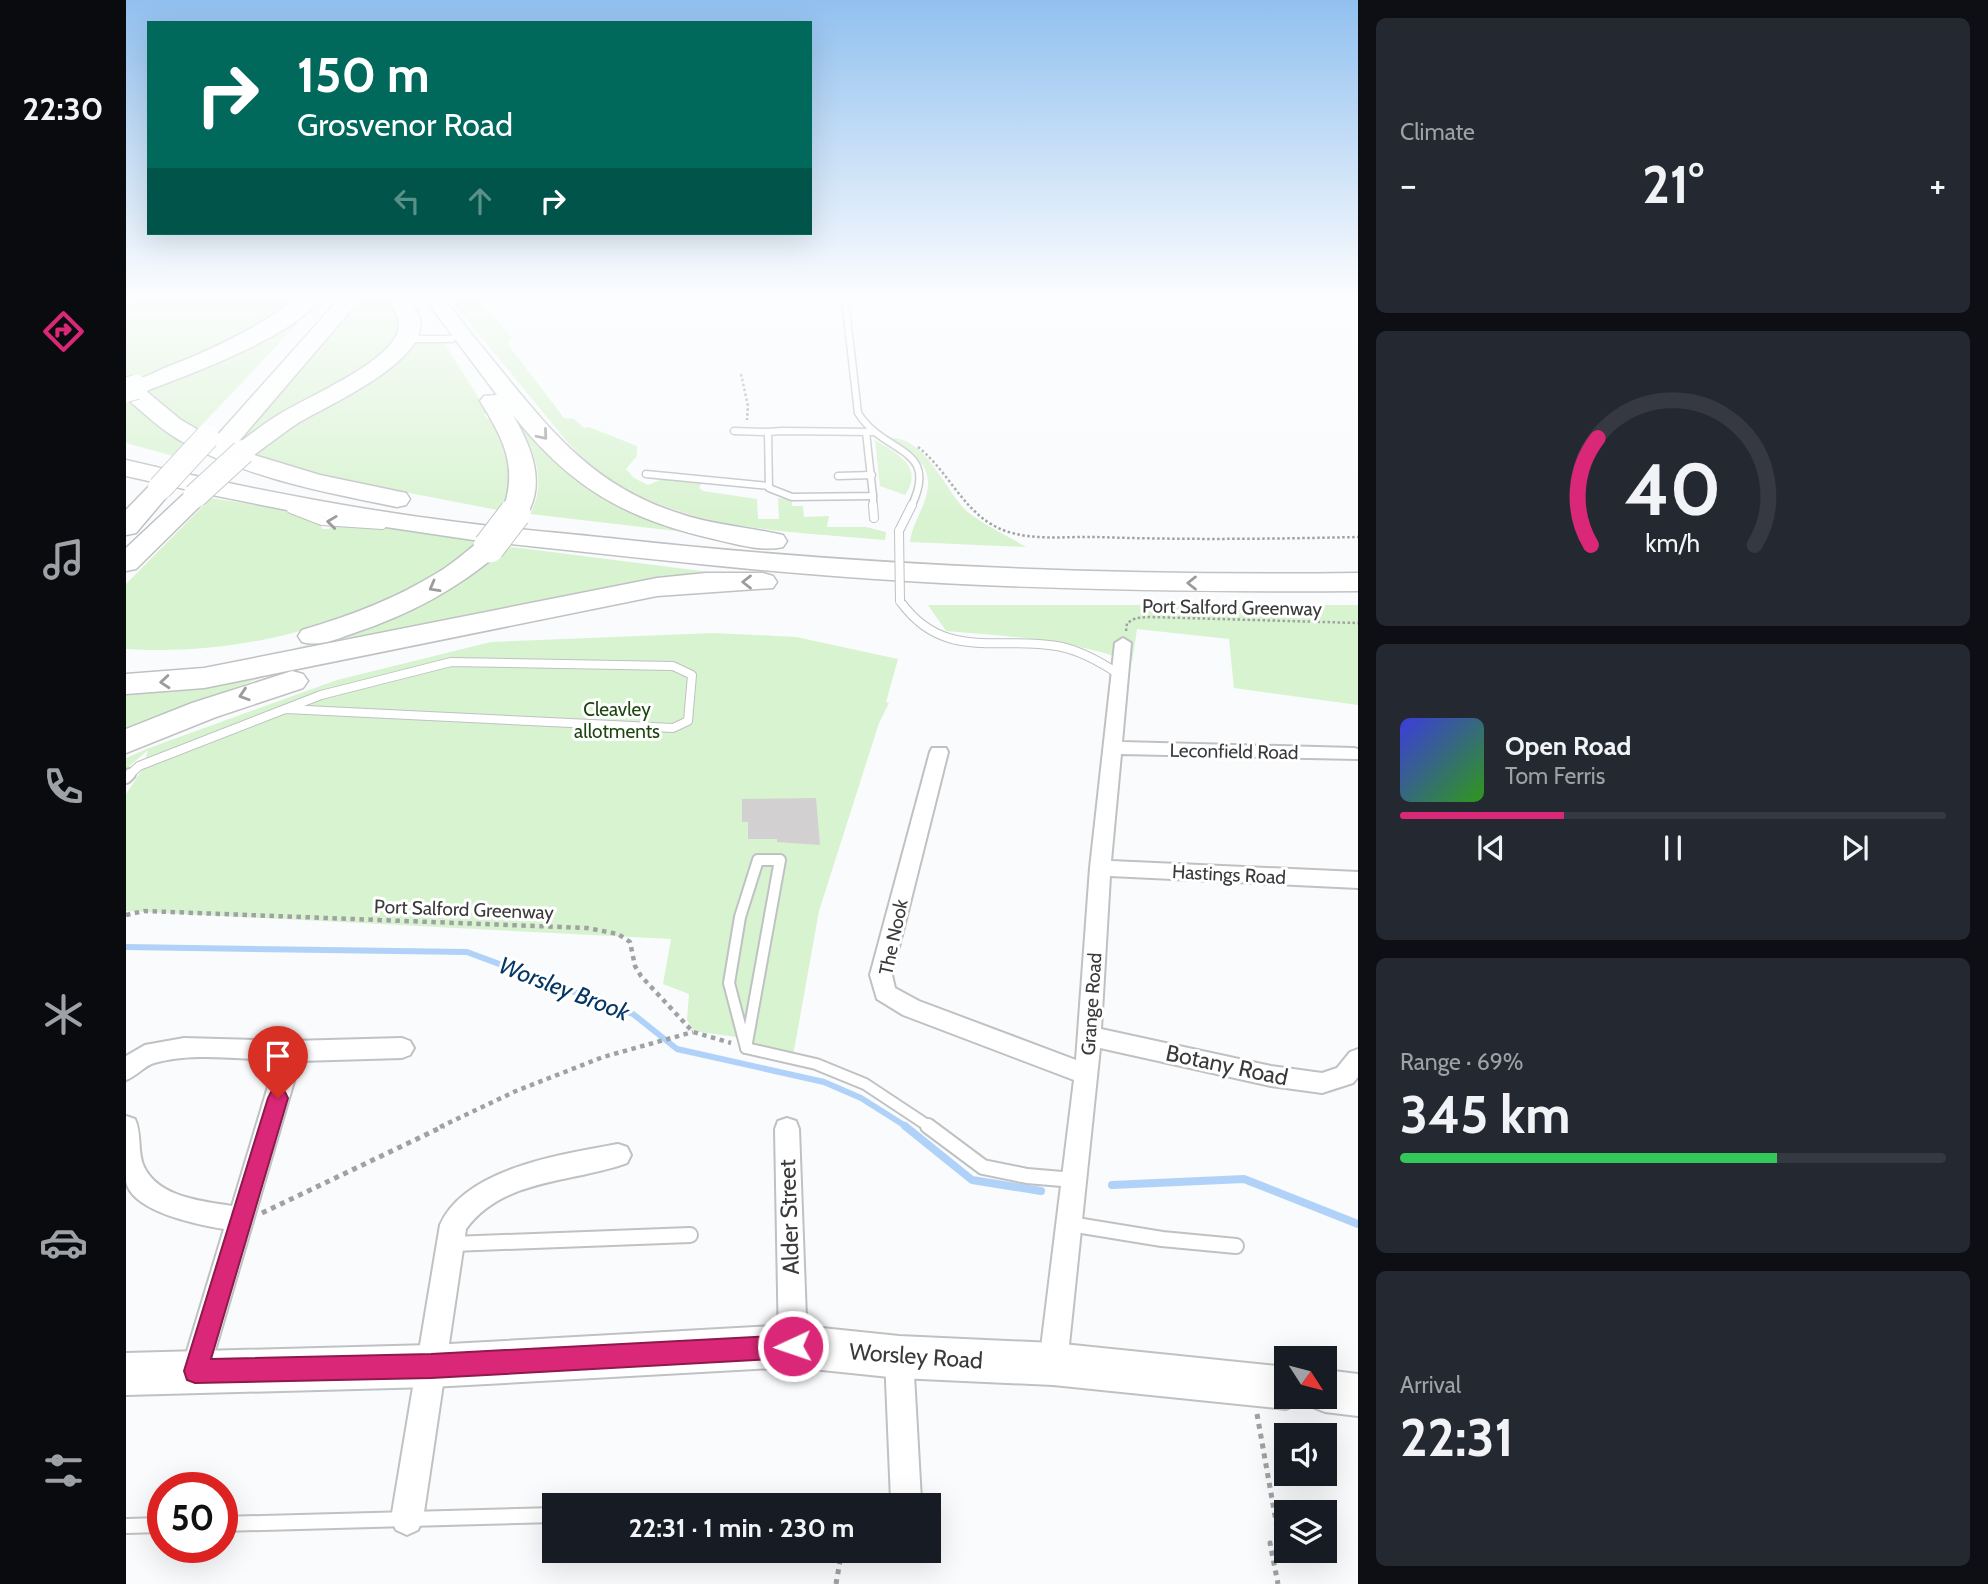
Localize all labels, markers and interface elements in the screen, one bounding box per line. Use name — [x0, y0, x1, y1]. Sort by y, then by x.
text: 150 m — [297, 45, 430, 104]
icon: right — [182, 49, 273, 140]
text: 22:30 — [23, 89, 103, 128]
text: Grosvenor Road — [297, 105, 513, 144]
text: Climate — [1400, 118, 1475, 146]
text: 21° — [1642, 153, 1704, 216]
text: − — [1400, 161, 1417, 208]
text: + — [1929, 161, 1946, 208]
icon: left — [388, 182, 426, 220]
icon: ahead — [461, 182, 499, 220]
icon: right — [534, 182, 572, 220]
icon: directions — [39, 307, 88, 356]
one-way arrow — [535, 427, 547, 440]
text: 40 — [1625, 445, 1721, 533]
one-way arrow — [326, 515, 338, 530]
text: km/h — [1646, 528, 1700, 558]
icon: music — [39, 535, 88, 584]
one-way arrow — [741, 574, 752, 590]
one-way arrow — [1186, 575, 1197, 591]
one-way arrow — [429, 579, 442, 592]
street label: Port Salford Greenway — [1142, 594, 1323, 621]
one-way arrow — [159, 674, 171, 689]
one-way arrow — [238, 687, 250, 702]
park label: Cleavley allotments — [574, 698, 660, 743]
text: Open Road — [1505, 730, 1631, 762]
street label: Leconfield Road — [1169, 739, 1299, 764]
icon: phone — [39, 762, 88, 811]
text: Tom Ferris — [1505, 762, 1605, 790]
icon: previous — [1472, 829, 1510, 867]
icon: pause — [1654, 829, 1692, 867]
icon: next — [1836, 829, 1874, 867]
street label: Hastings Road — [1171, 860, 1287, 889]
street label: Port Salford Greenway — [374, 895, 555, 924]
street label: The Nook — [874, 897, 913, 977]
water label: Worsley Brook — [495, 950, 634, 1027]
street label: Grange Road — [1076, 952, 1107, 1056]
icon: climate — [39, 990, 88, 1039]
pin — [248, 1026, 308, 1098]
icon: arrive — [259, 1037, 297, 1075]
street label: Botany Road — [1163, 1038, 1291, 1092]
text: Range · 69% — [1400, 1048, 1524, 1076]
text: 345 km — [1400, 1083, 1570, 1146]
street label: Alder Street — [773, 1159, 805, 1275]
icon: car — [39, 1218, 88, 1267]
position arrow — [756, 1309, 830, 1383]
street label: Worsley Road — [848, 1337, 984, 1375]
north arrow — [1274, 1346, 1337, 1409]
map controls — [1274, 1346, 1337, 1563]
text: Arrival — [1400, 1371, 1461, 1399]
text: 22:31 — [1400, 1406, 1514, 1469]
button: sound — [1274, 1423, 1337, 1486]
icon: filters — [39, 1446, 88, 1495]
speed limit sign: 50 — [147, 1472, 238, 1563]
button: layers — [1274, 1500, 1337, 1563]
text: 22:31 · 1 min · 230 m — [629, 1512, 854, 1544]

